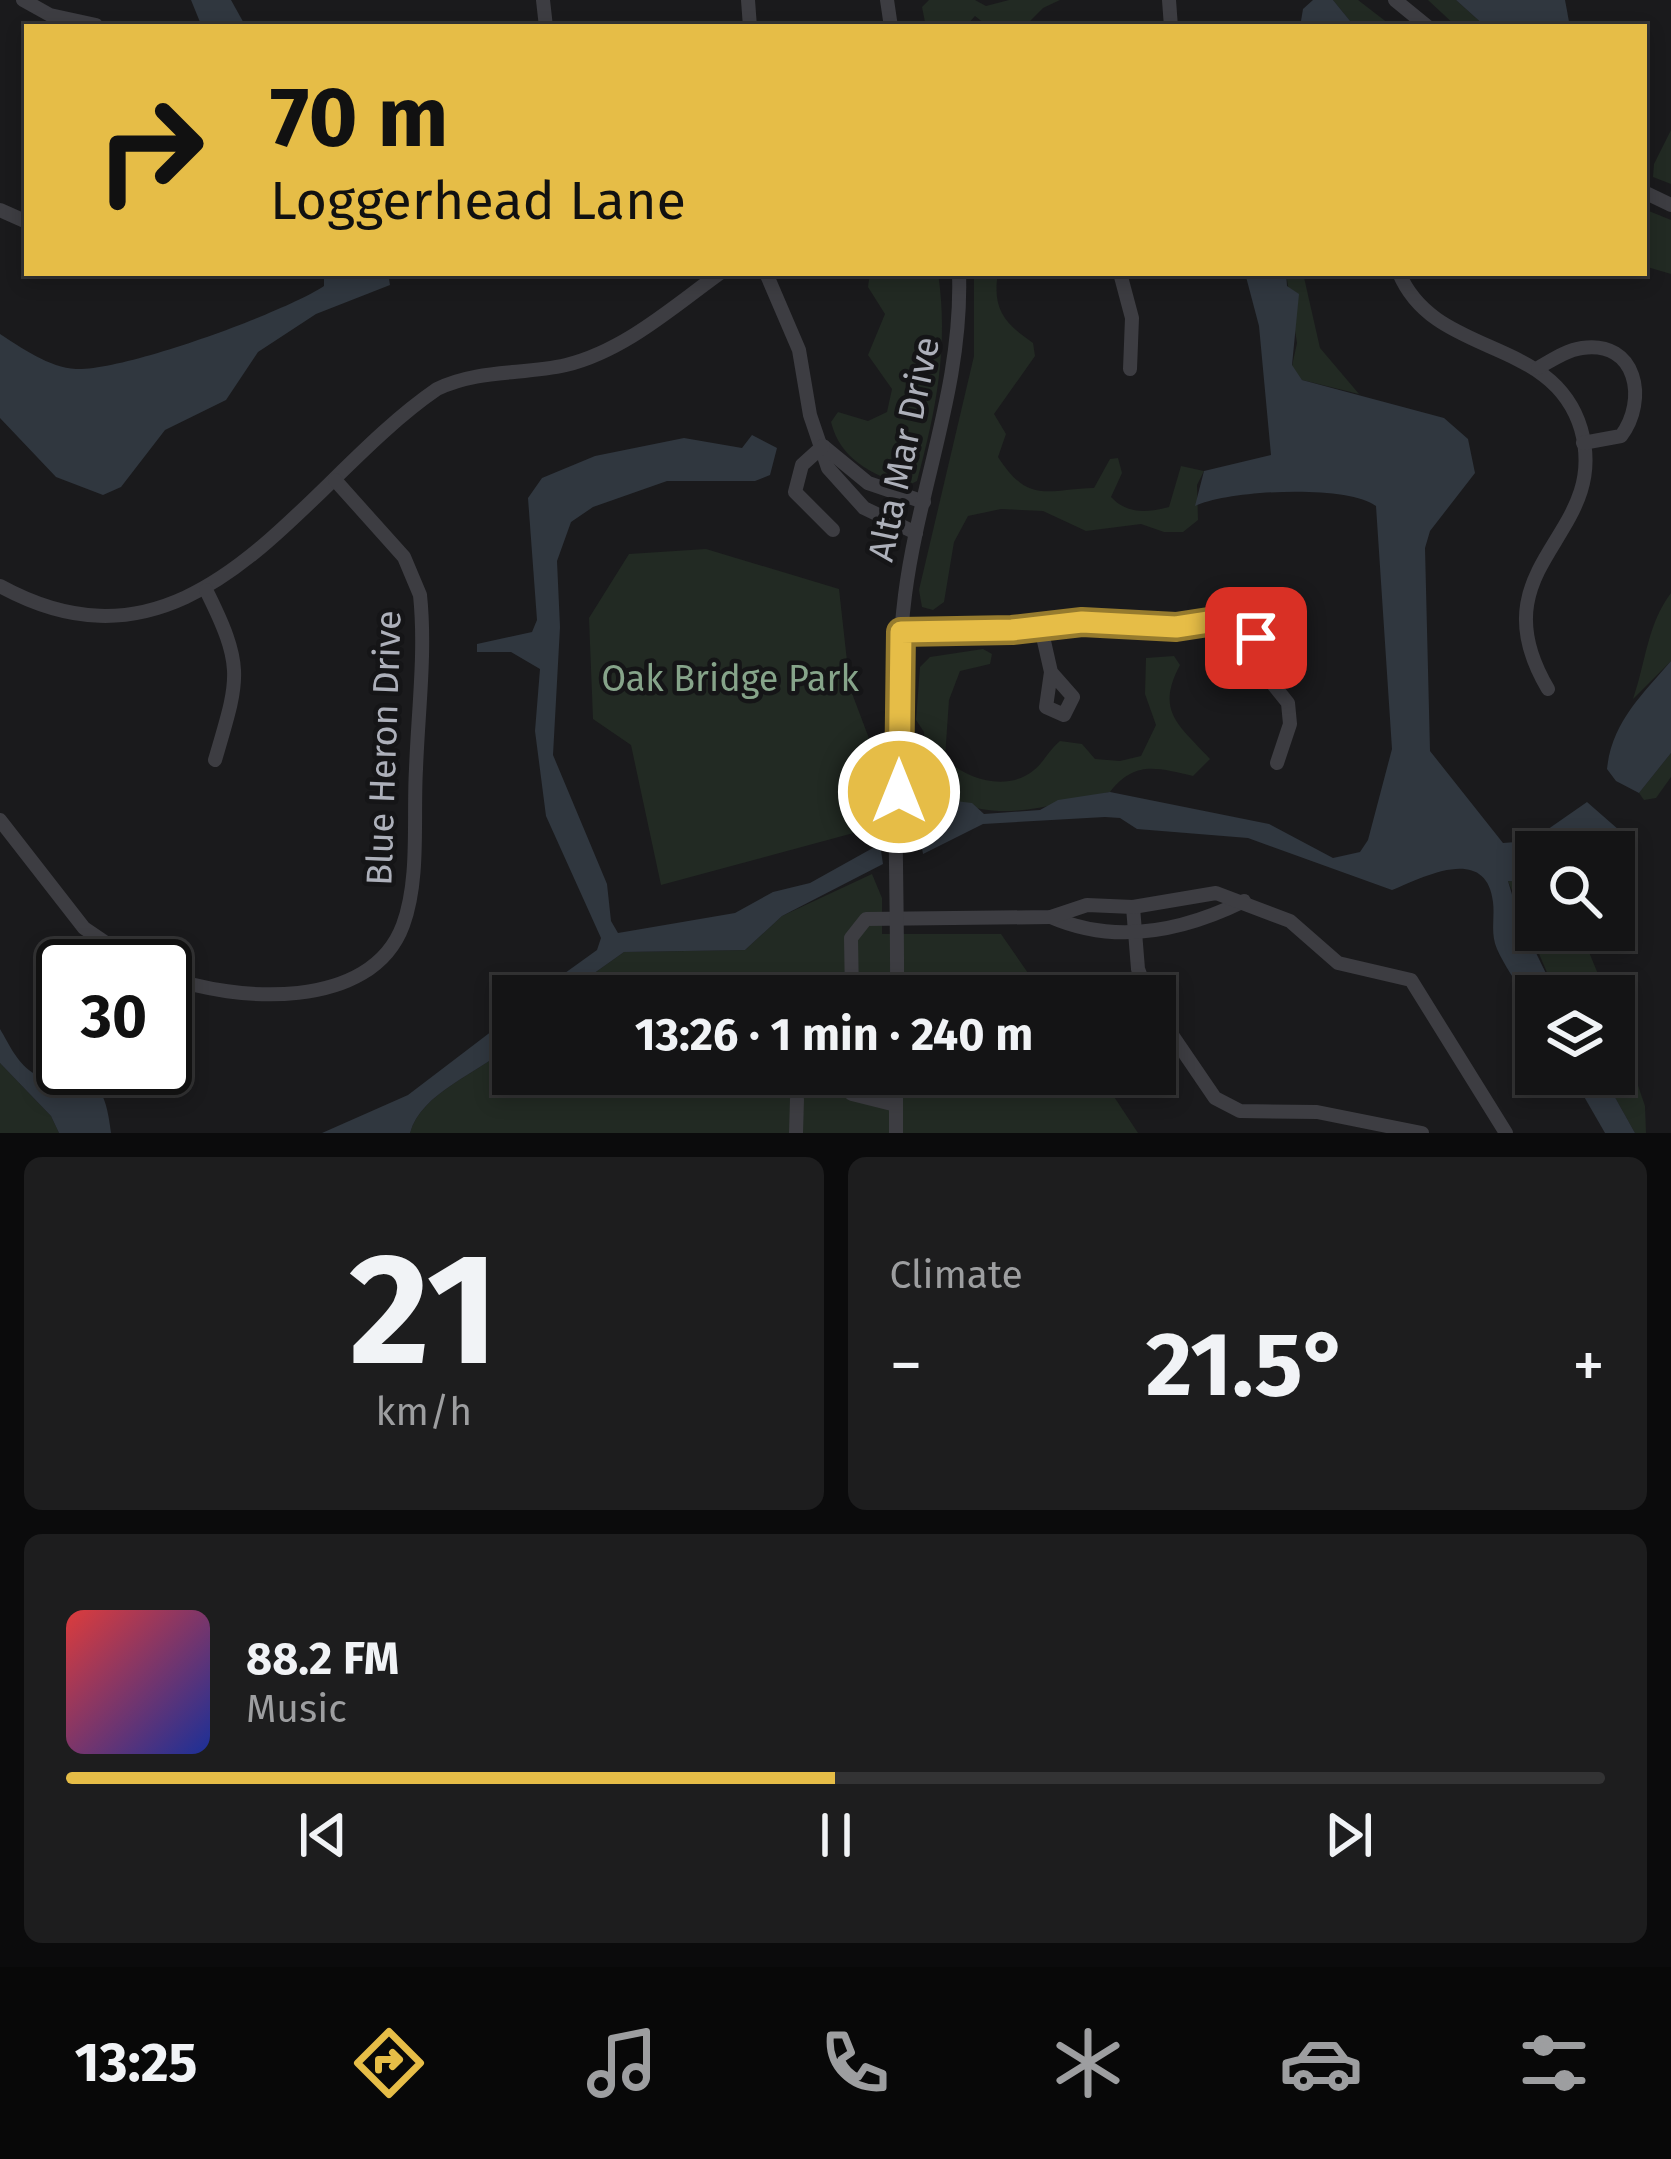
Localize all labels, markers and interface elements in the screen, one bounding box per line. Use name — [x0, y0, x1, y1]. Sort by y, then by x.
text: 70 m — [270, 67, 448, 168]
icon: right — [72, 72, 228, 228]
text: Loggerhead Lane — [270, 169, 686, 233]
street label: Alta Mar Drive — [859, 333, 949, 565]
pin — [1205, 587, 1307, 689]
icon: arrive — [1223, 605, 1289, 671]
street label: Blue Heron Drive — [357, 610, 411, 886]
park label: Oak Bridge Park — [601, 657, 859, 701]
position arrow — [836, 729, 962, 855]
map controls — [1515, 831, 1635, 1095]
button: search — [1515, 831, 1635, 951]
speed limit sign: 30 — [36, 939, 192, 1095]
button: layers — [1515, 975, 1635, 1095]
text: 13:26 · 1 min · 240 m — [635, 1008, 1033, 1062]
text: 21 — [349, 1217, 499, 1404]
text: Climate — [890, 1252, 1023, 1298]
text: 21.5° — [1146, 1311, 1349, 1419]
text: − — [890, 1326, 923, 1405]
text: + — [1572, 1326, 1605, 1405]
text: km/h — [375, 1389, 472, 1435]
text: 88.2 FM — [246, 1632, 399, 1686]
text: Music — [246, 1686, 347, 1732]
icon: previous — [290, 1802, 356, 1868]
icon: pause — [803, 1802, 869, 1868]
icon: next — [1316, 1802, 1382, 1868]
icon: directions — [347, 2021, 431, 2105]
icon: music — [580, 2021, 664, 2105]
icon: phone — [813, 2021, 897, 2105]
icon: climate — [1046, 2021, 1130, 2105]
icon: car — [1279, 2021, 1363, 2105]
icon: filters — [1512, 2021, 1596, 2105]
text: 13:25 — [75, 2031, 198, 2095]

